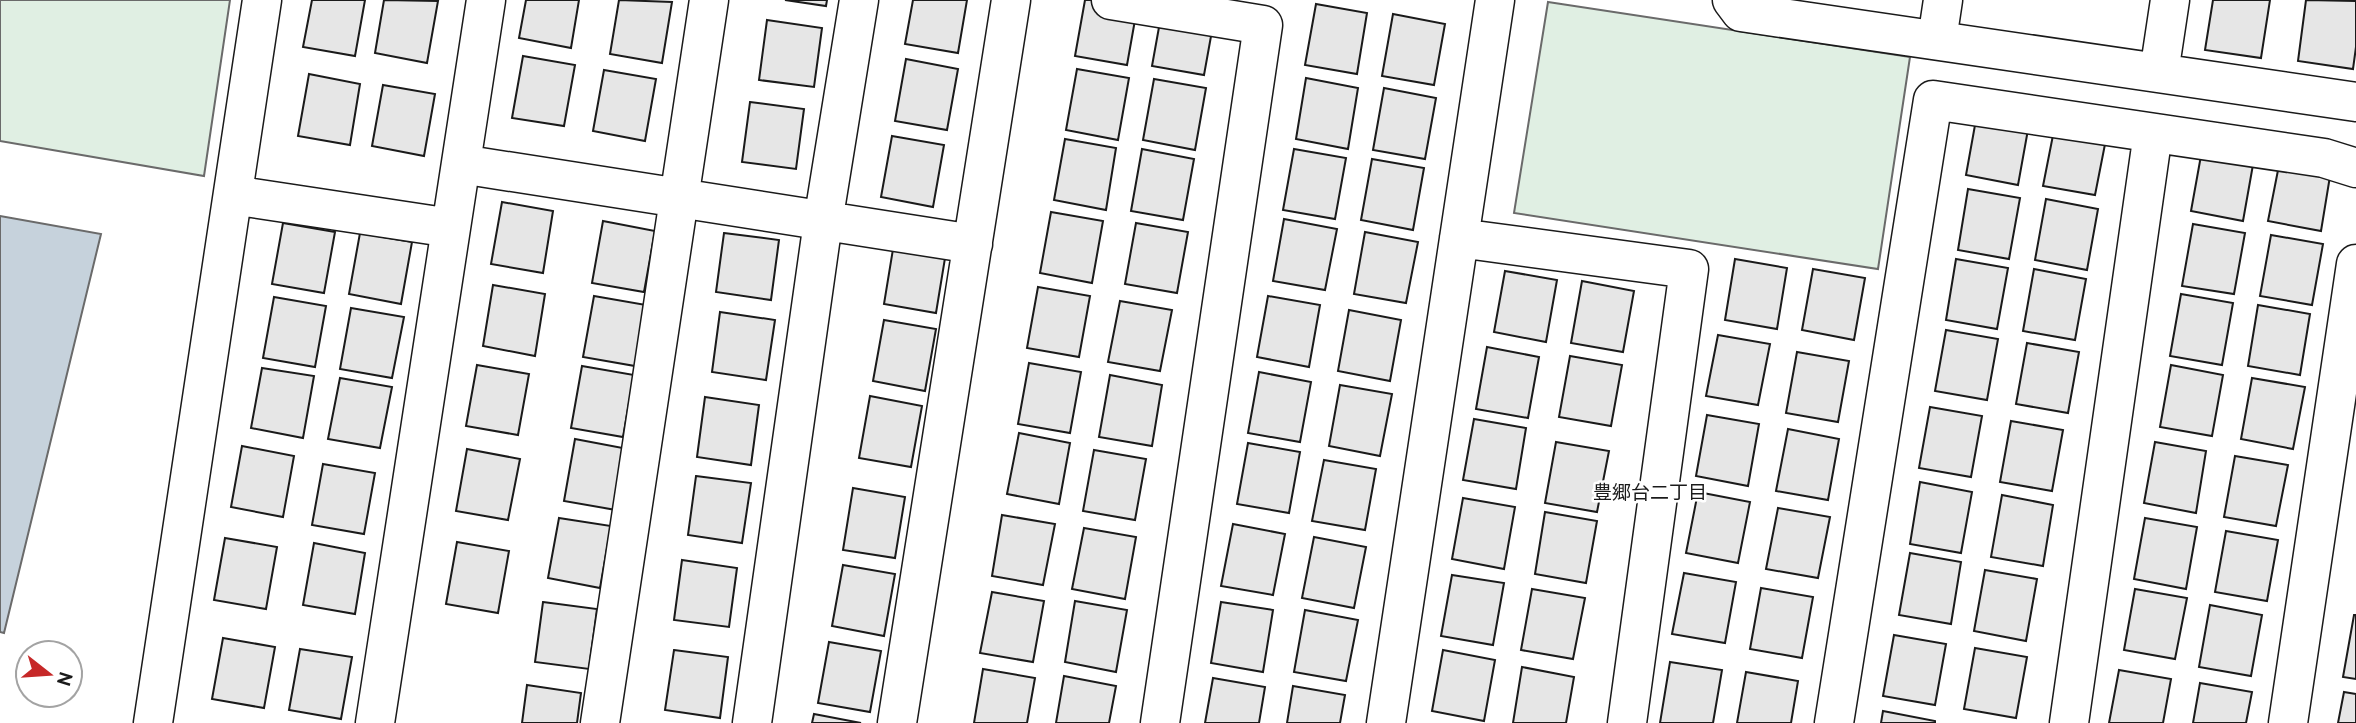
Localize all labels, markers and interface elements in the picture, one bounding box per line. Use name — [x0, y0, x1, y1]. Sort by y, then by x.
district label: 豊郷台二丁目 — [1593, 482, 1707, 506]
north arrow — [14, 639, 84, 709]
text: N — [50, 668, 77, 688]

